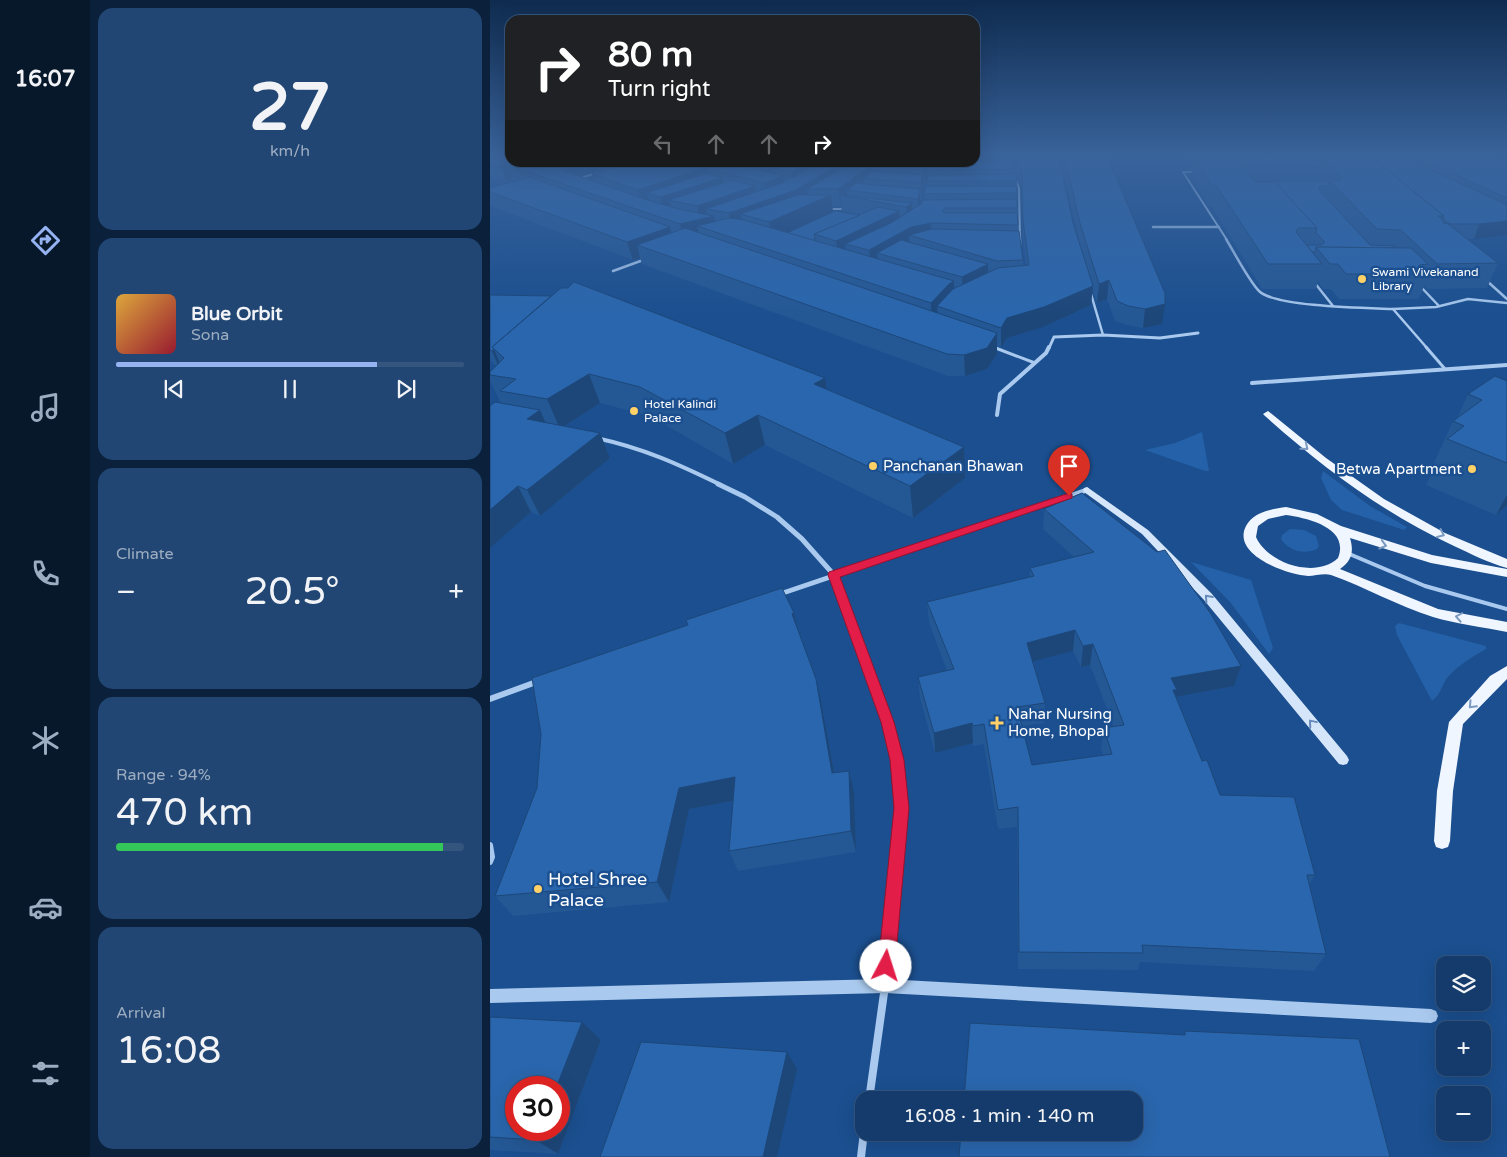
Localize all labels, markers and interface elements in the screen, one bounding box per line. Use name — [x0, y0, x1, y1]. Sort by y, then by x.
text: 80 m — [608, 34, 693, 76]
icon: right — [525, 35, 590, 100]
text: 16:07 — [15, 66, 75, 92]
text: 27 — [249, 69, 331, 148]
text: Turn right — [608, 76, 710, 102]
icon: left — [649, 130, 677, 158]
icon: ahead — [702, 130, 730, 158]
icon: ahead — [755, 130, 783, 158]
icon: right — [808, 130, 836, 158]
text: km/h — [270, 141, 310, 161]
icon: directions — [28, 223, 63, 258]
place label: Swami Vivekanand Library — [1372, 265, 1479, 293]
marker: Swami Vivekanand Library — [1356, 273, 1368, 285]
text: Blue Orbit — [191, 303, 283, 325]
text: Sona — [191, 325, 229, 345]
icon: previous — [160, 375, 188, 403]
icon: pause — [276, 375, 304, 403]
icon: next — [392, 375, 420, 403]
icon: music — [28, 390, 63, 425]
place label: Hotel Kalindi Palace — [644, 397, 716, 425]
marker: Hotel Kalindi Palace — [628, 405, 640, 417]
one-way arrow — [1299, 441, 1308, 449]
pin — [1048, 445, 1090, 496]
icon: arrive — [1055, 452, 1083, 480]
place label: Panchanan Bhawan — [883, 457, 1024, 475]
marker: Panchanan Bhawan — [867, 460, 879, 472]
place label: Betwa Apartment — [1336, 460, 1462, 478]
marker: Betwa Apartment — [1466, 463, 1478, 475]
one-way arrow — [1436, 528, 1445, 539]
one-way arrow — [1378, 539, 1387, 550]
text: Climate — [116, 544, 174, 564]
icon: phone — [28, 556, 63, 591]
text: 20.5° — [245, 569, 340, 615]
text: − — [116, 575, 136, 609]
text: + — [448, 575, 464, 609]
one-way arrow — [1205, 594, 1214, 603]
one-way arrow — [1455, 612, 1464, 623]
one-way arrow — [1469, 700, 1478, 709]
place label: Nahar Nursing Home, Bhopal — [1008, 705, 1112, 740]
marker: Nahar Nursing Home, Bhopal — [990, 716, 1004, 730]
one-way arrow — [1309, 720, 1317, 729]
icon: climate — [28, 723, 63, 758]
text: Range · 94% — [116, 765, 211, 785]
text: 470 km — [116, 790, 253, 836]
place label: Hotel Shree Palace — [548, 868, 647, 911]
marker: Hotel Shree Palace — [532, 883, 544, 895]
icon: car — [28, 890, 63, 925]
position arrow — [859, 939, 911, 991]
map controls — [1436, 956, 1491, 1141]
button: layers — [1436, 956, 1491, 1011]
text: Arrival — [116, 1003, 165, 1023]
button: + — [1436, 1021, 1491, 1076]
text: 16:08 — [116, 1028, 221, 1074]
icon: filters — [28, 1056, 63, 1091]
speed limit sign: 30 — [505, 1076, 570, 1141]
button: − — [1436, 1086, 1491, 1141]
text: 16:08 · 1 min · 140 m — [903, 1105, 1095, 1127]

